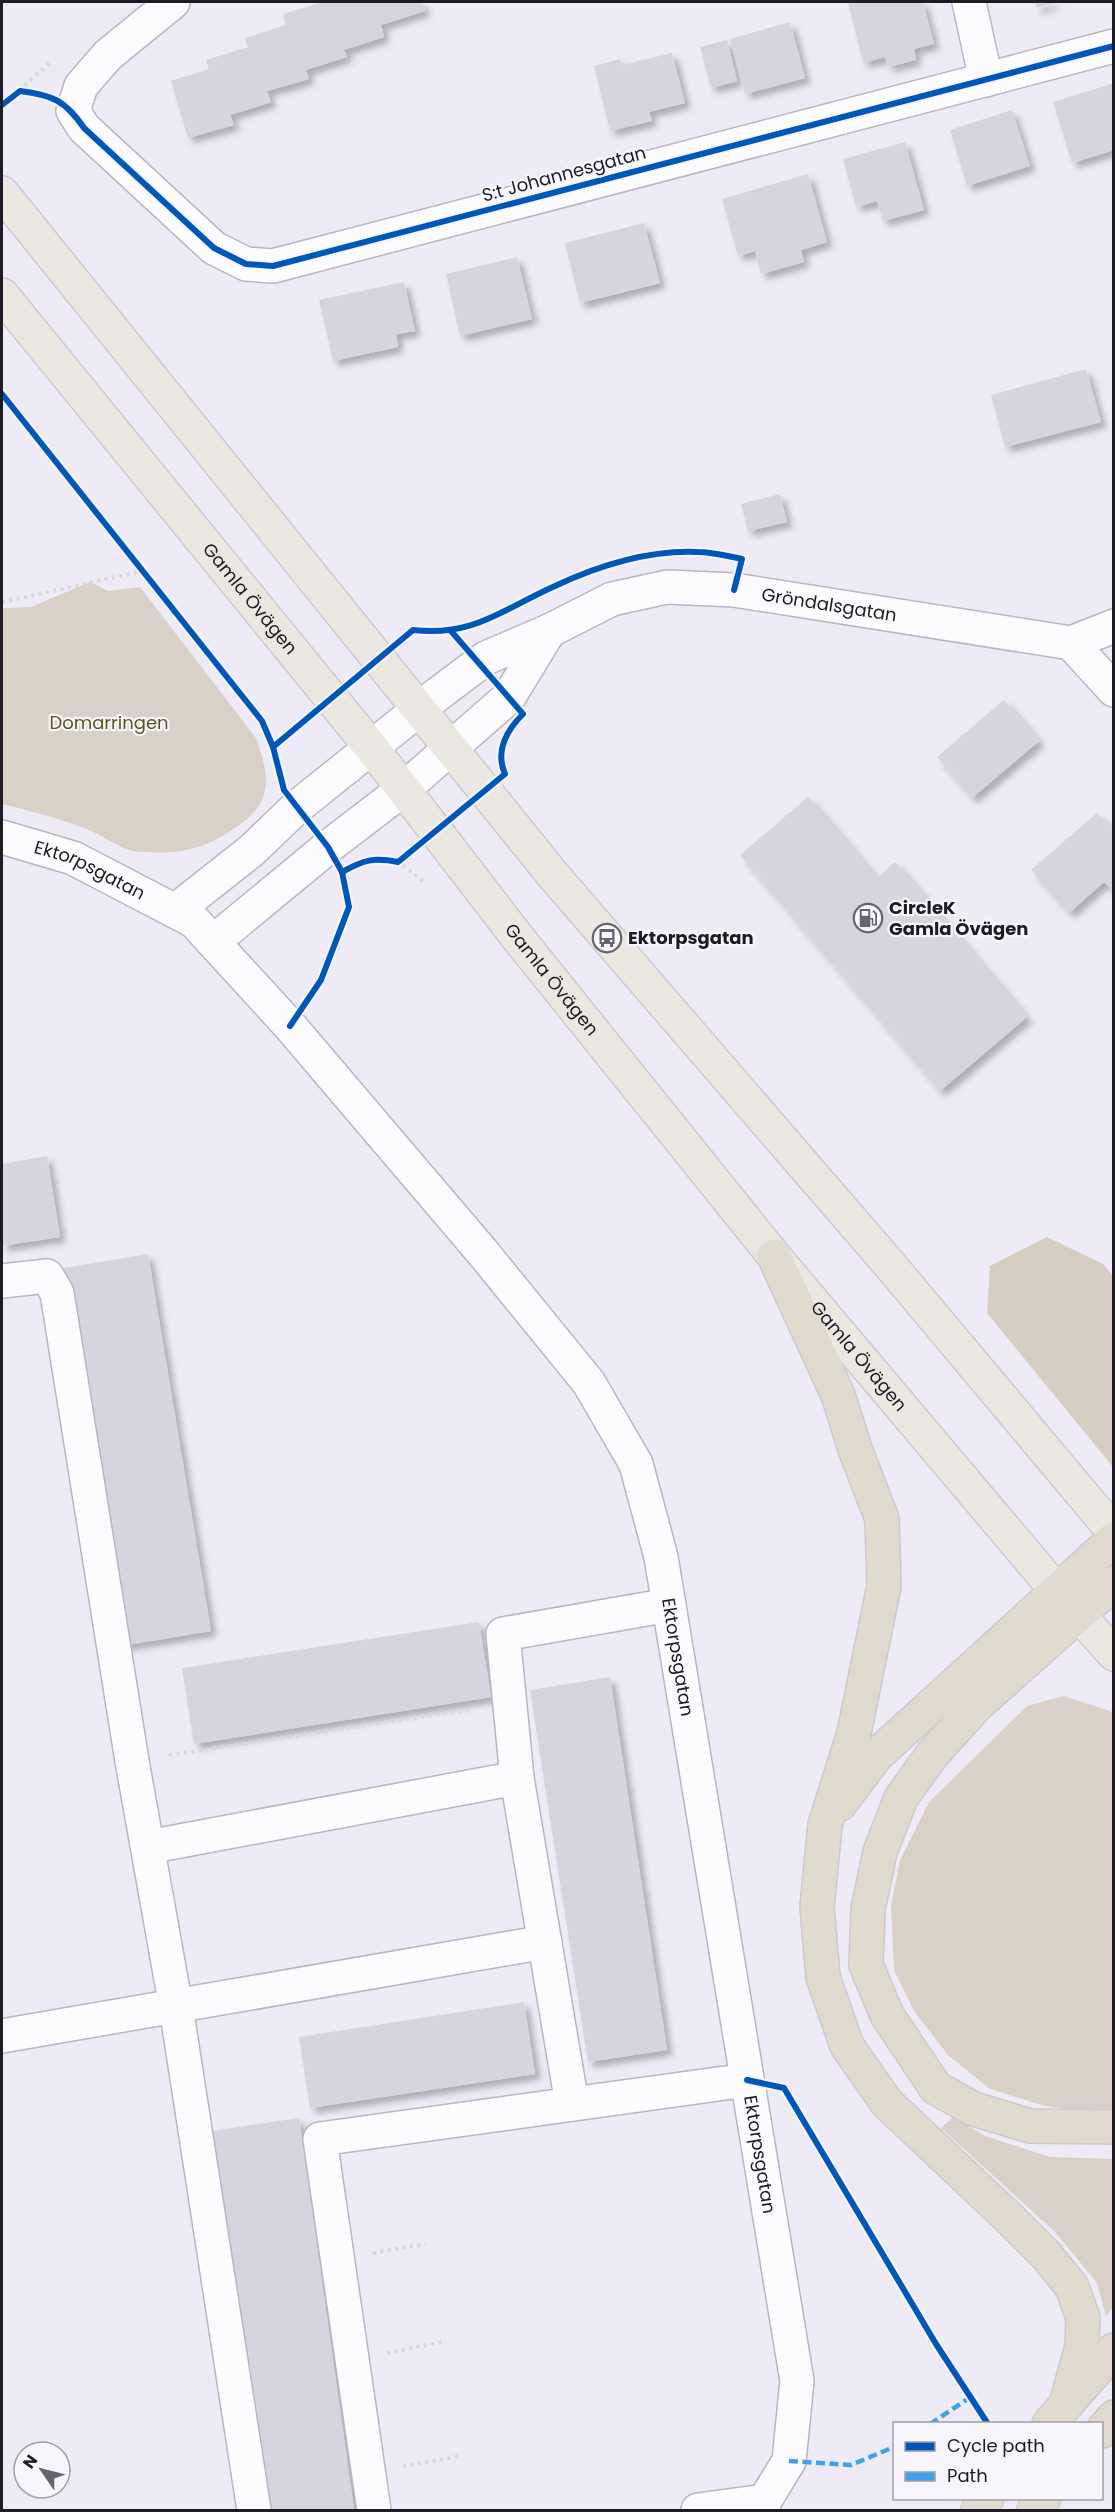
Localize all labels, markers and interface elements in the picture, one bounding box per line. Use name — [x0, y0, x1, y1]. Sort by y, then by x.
street label: S:t Johannesgatan — [479, 140, 649, 207]
street label: Gamla Övägen — [197, 537, 303, 659]
street label: Gröndalsgatan — [760, 582, 899, 627]
park label: Domarringen — [49, 710, 169, 735]
street label: Ektorpsgatan — [31, 834, 150, 905]
place label: CircleK Gamla Övägen — [889, 895, 1028, 941]
fuel station icon: CircleK Gamla Övägen — [852, 902, 884, 934]
street label: Gamla Övägen — [499, 918, 605, 1041]
bus stop icon: Ektorpsgatan — [591, 922, 623, 954]
place label: Ektorpsgatan — [628, 925, 754, 950]
street label: Gamla Övägen — [805, 1295, 913, 1417]
street label: Ektorpsgatan — [656, 1596, 700, 1718]
street label: Ektorpsgatan — [738, 2093, 782, 2215]
legend — [893, 2422, 1103, 2500]
text: Cycle path — [947, 2433, 1045, 2458]
north arrow — [12, 2440, 72, 2500]
text: N — [17, 2450, 43, 2473]
text: Path — [947, 2463, 988, 2488]

